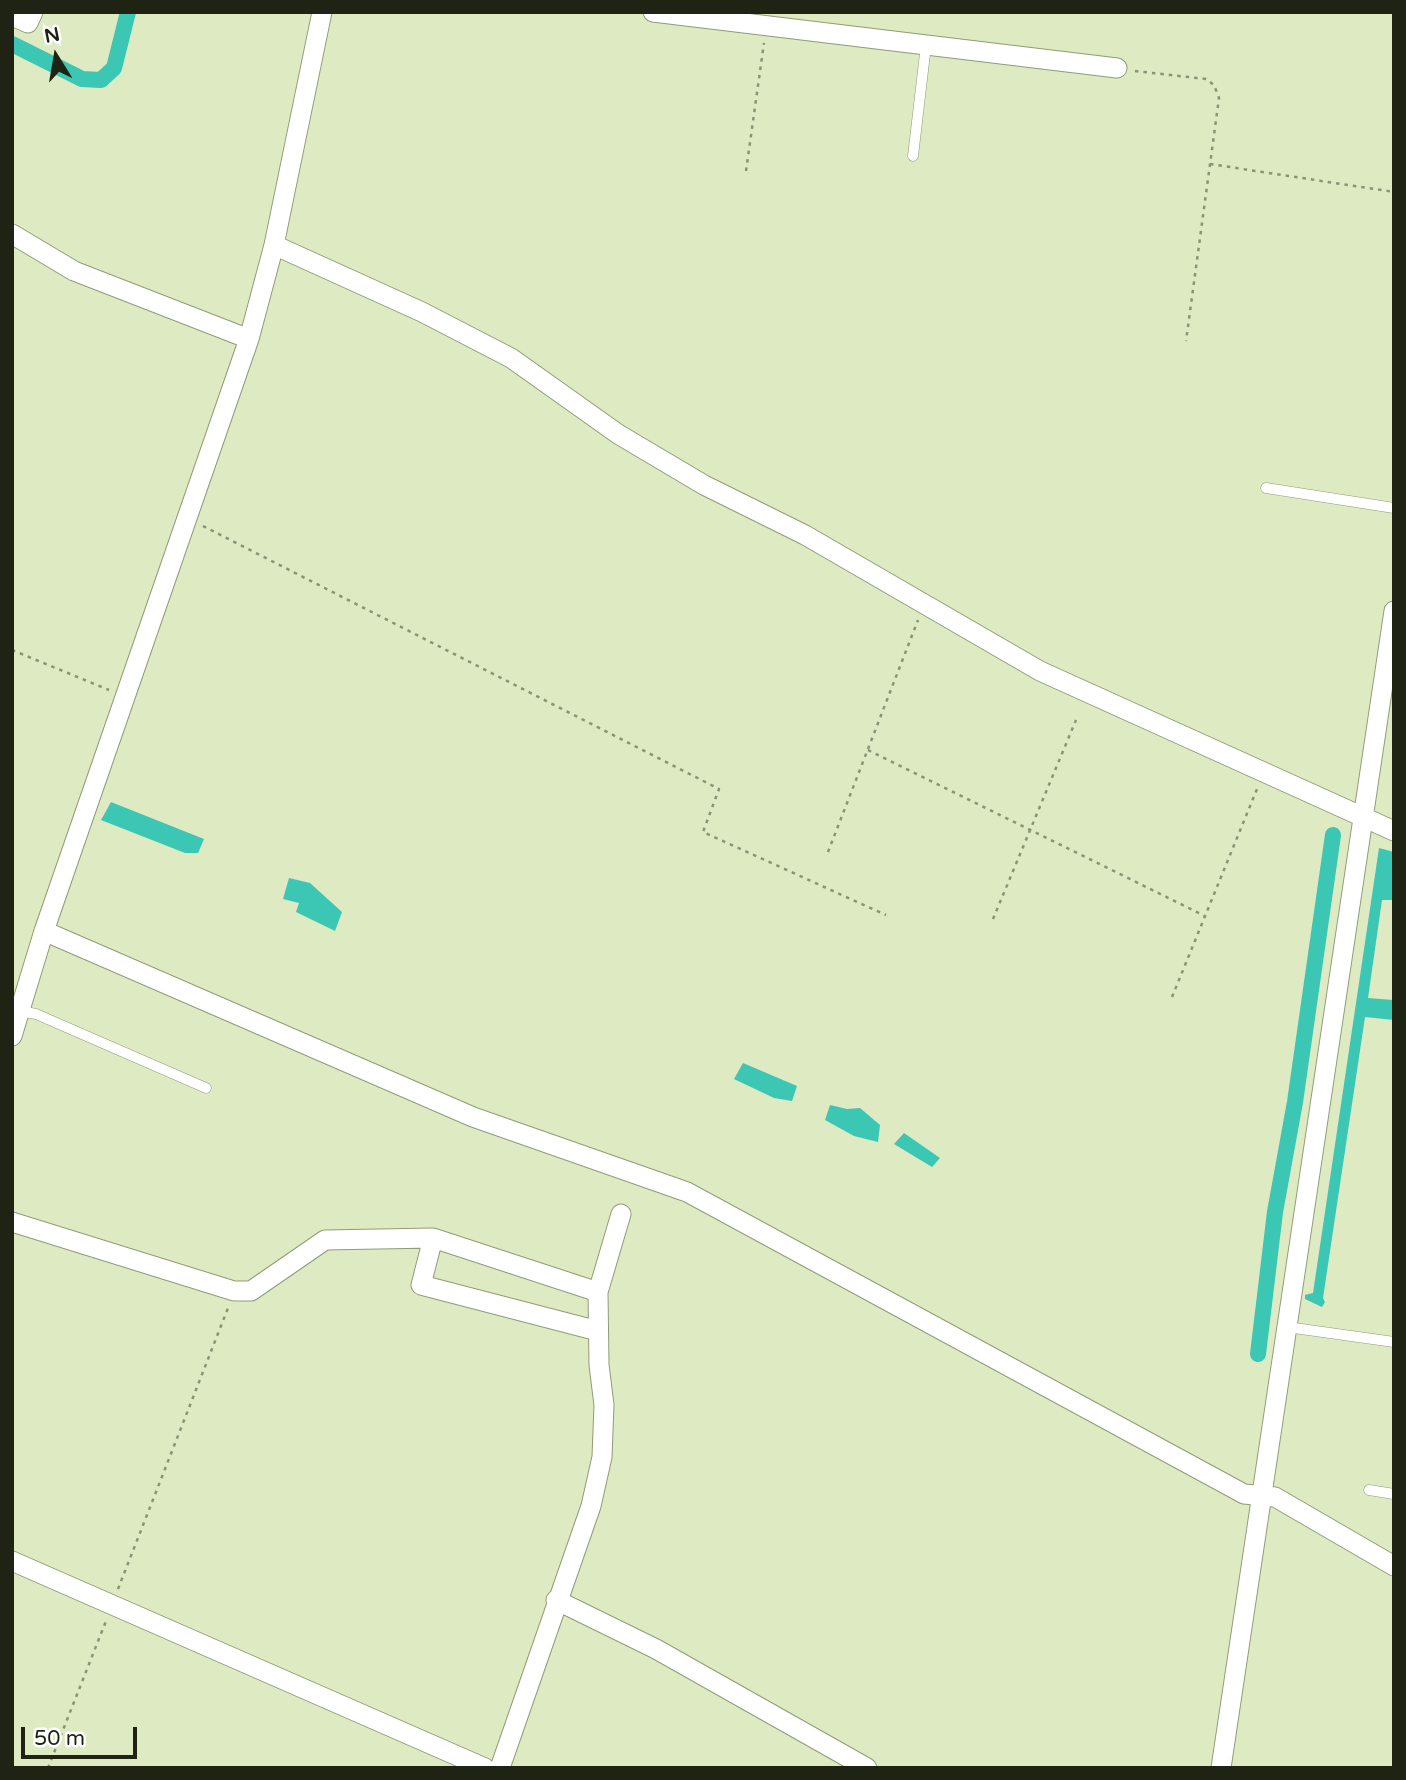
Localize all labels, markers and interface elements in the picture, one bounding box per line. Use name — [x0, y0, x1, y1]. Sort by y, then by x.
north arrow — [21, 21, 91, 91]
text: N — [42, 23, 62, 48]
scale bar — [24, 1714, 140, 1758]
text: 50 m — [34, 1726, 85, 1751]

